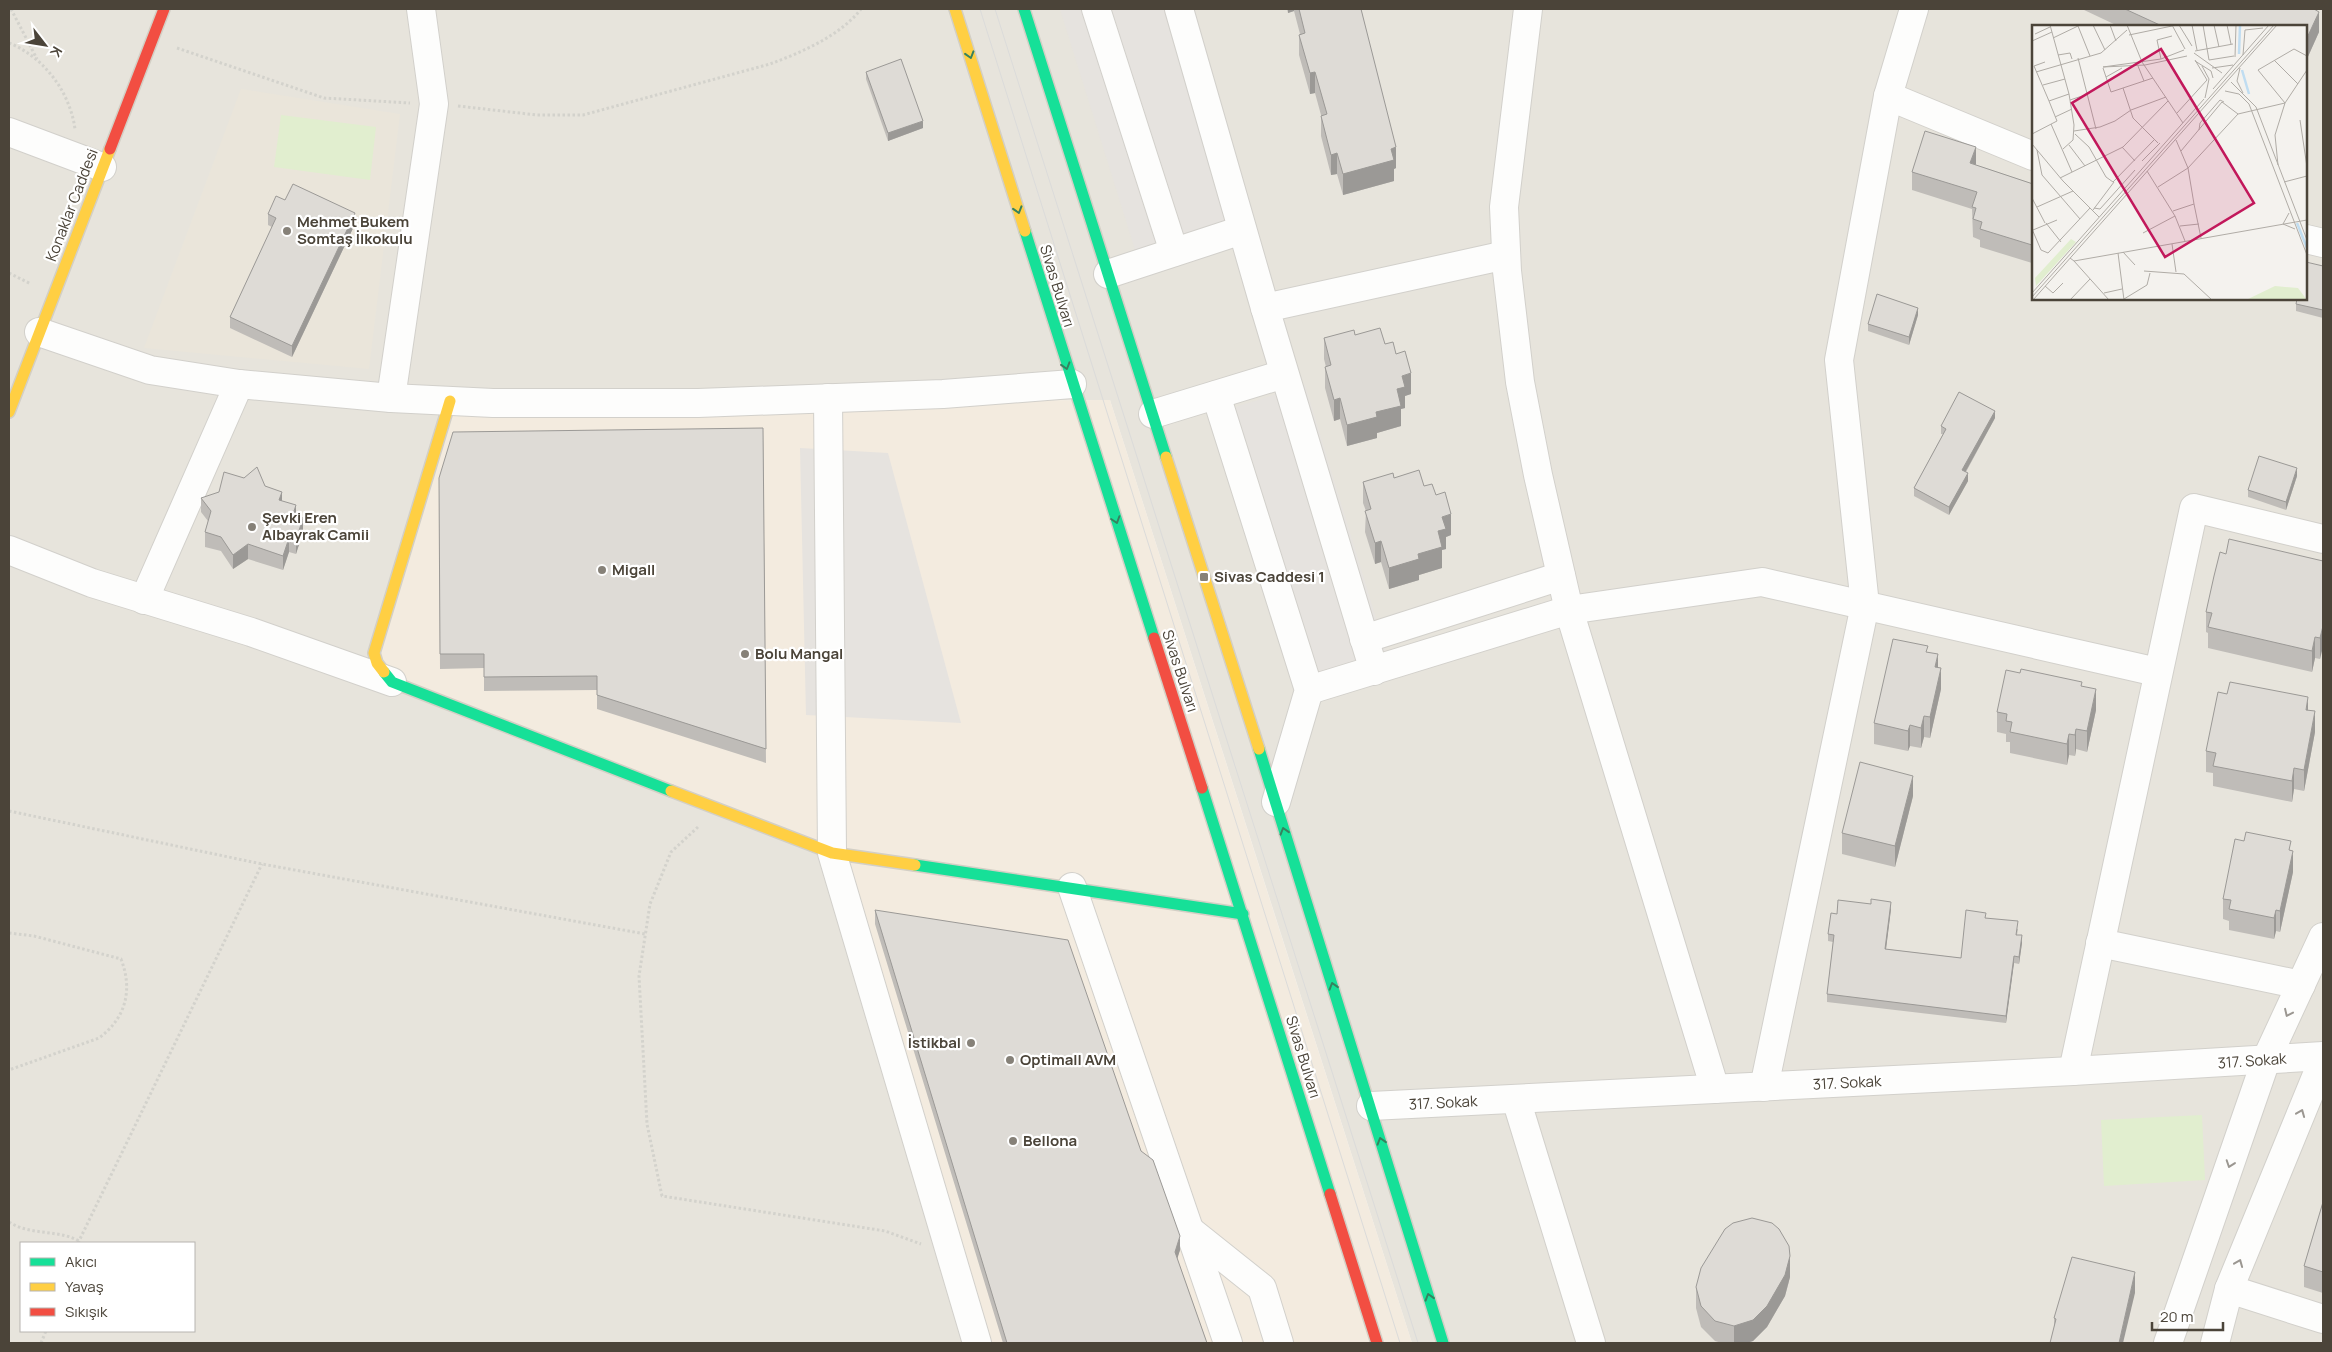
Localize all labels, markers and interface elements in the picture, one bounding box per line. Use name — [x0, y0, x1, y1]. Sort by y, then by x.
north arrow — [20, 20, 70, 70]
inset map — [2032, 25, 2307, 300]
text: K — [46, 43, 67, 62]
one-way arrow — [964, 51, 974, 59]
street label: Konaklar Caddesi — [40, 145, 103, 264]
one-way arrow — [1012, 206, 1022, 214]
place label: Mehmet Bukem Somtaş İlkokulu — [297, 211, 413, 249]
marker: Mehmet Bukem Somtaş İlkokulu — [281, 225, 293, 237]
street label: Sivas Bulvarı — [1035, 242, 1080, 330]
one-way arrow — [1061, 361, 1071, 369]
place label: Şevki Eren Albayrak Camii — [262, 507, 369, 545]
one-way arrow — [1110, 516, 1120, 524]
marker: Şevki Eren Albayrak Camii — [246, 521, 258, 533]
place label: Migall — [612, 559, 655, 580]
marker: Migall — [596, 564, 608, 576]
place label: Sivas Caddesi 1 — [1214, 566, 1325, 587]
marker: Sivas Caddesi 1 — [1198, 571, 1210, 583]
street label: Sivas Bulvarı — [1157, 627, 1204, 715]
place label: Bolu Mangal — [755, 643, 843, 664]
marker: Bolu Mangal — [739, 648, 751, 660]
one-way arrow — [1280, 827, 1290, 836]
one-way arrow — [1329, 982, 1339, 991]
one-way arrow — [2284, 1008, 2294, 1017]
street label: Sivas Bulvarı — [1281, 1013, 1326, 1101]
place label: İstikbal — [908, 1032, 961, 1053]
marker: İstikbal — [965, 1037, 977, 1049]
street label: 317. Sokak — [2217, 1048, 2288, 1073]
place label: Optimall AVM — [1020, 1049, 1116, 1070]
marker: Optimall AVM — [1004, 1054, 1016, 1066]
street label: 317. Sokak — [1812, 1070, 1882, 1095]
street label: 317. Sokak — [1408, 1090, 1478, 1115]
one-way arrow — [2295, 1109, 2306, 1118]
place label: Bellona — [1023, 1130, 1077, 1151]
marker: Bellona — [1007, 1135, 1019, 1147]
one-way arrow — [1377, 1137, 1387, 1146]
one-way arrow — [2226, 1159, 2236, 1168]
legend — [20, 1242, 195, 1332]
text: Akıcı — [65, 1251, 97, 1272]
one-way arrow — [2233, 1259, 2244, 1268]
text: Yavaş — [65, 1276, 104, 1297]
one-way arrow — [1424, 1293, 1434, 1301]
scale bar — [2152, 1300, 2223, 1332]
text: Sıkışık — [65, 1301, 108, 1322]
text: 20 m — [2160, 1306, 2193, 1327]

